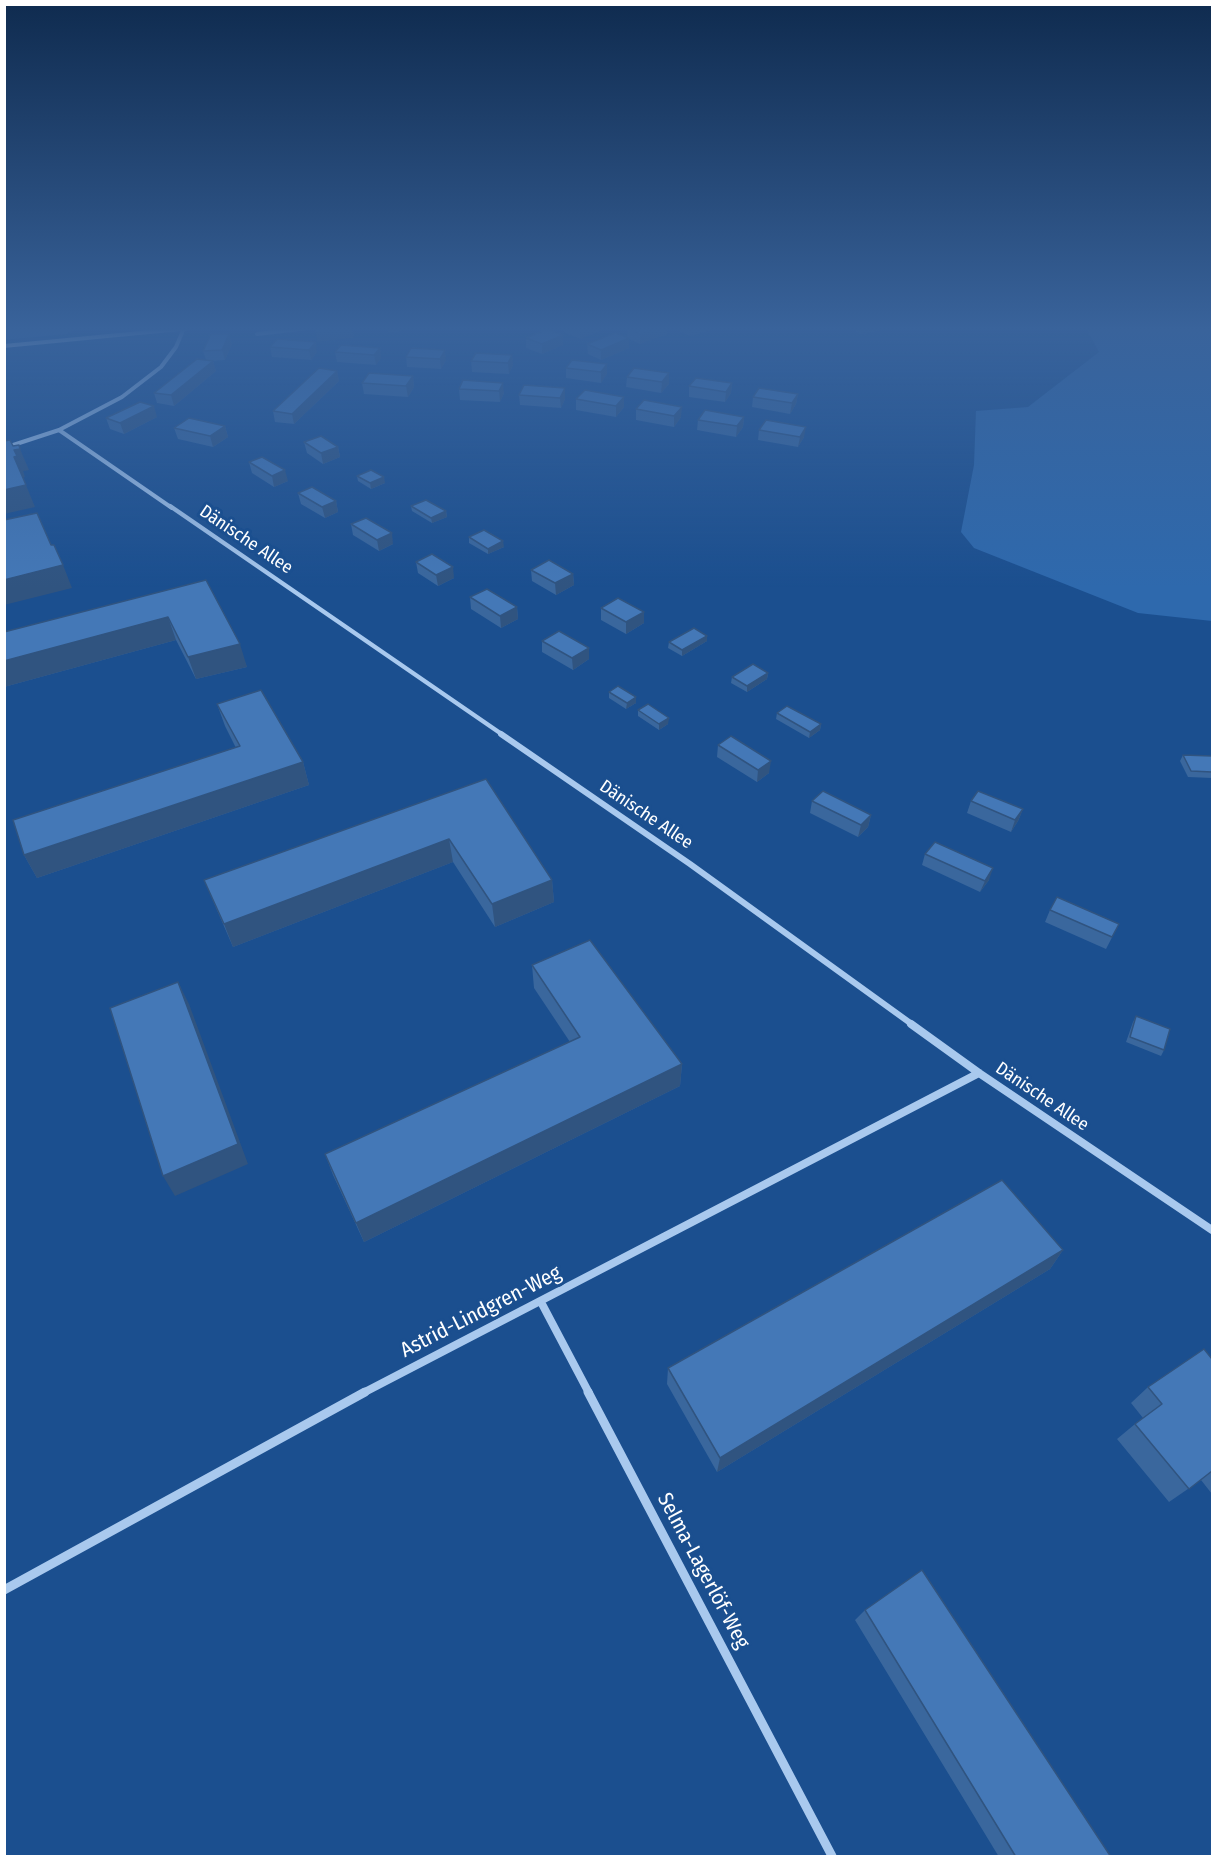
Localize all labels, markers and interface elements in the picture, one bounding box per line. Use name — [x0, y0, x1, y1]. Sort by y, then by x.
street label: Dänische Allee — [195, 501, 297, 579]
street label: Dänische Allee — [595, 776, 697, 854]
street label: Dänische Allee — [991, 1058, 1093, 1136]
street label: Astrid-Lindgren-Weg — [396, 1261, 566, 1363]
street label: Selma-Lagerlöf-Weg — [651, 1489, 755, 1653]

